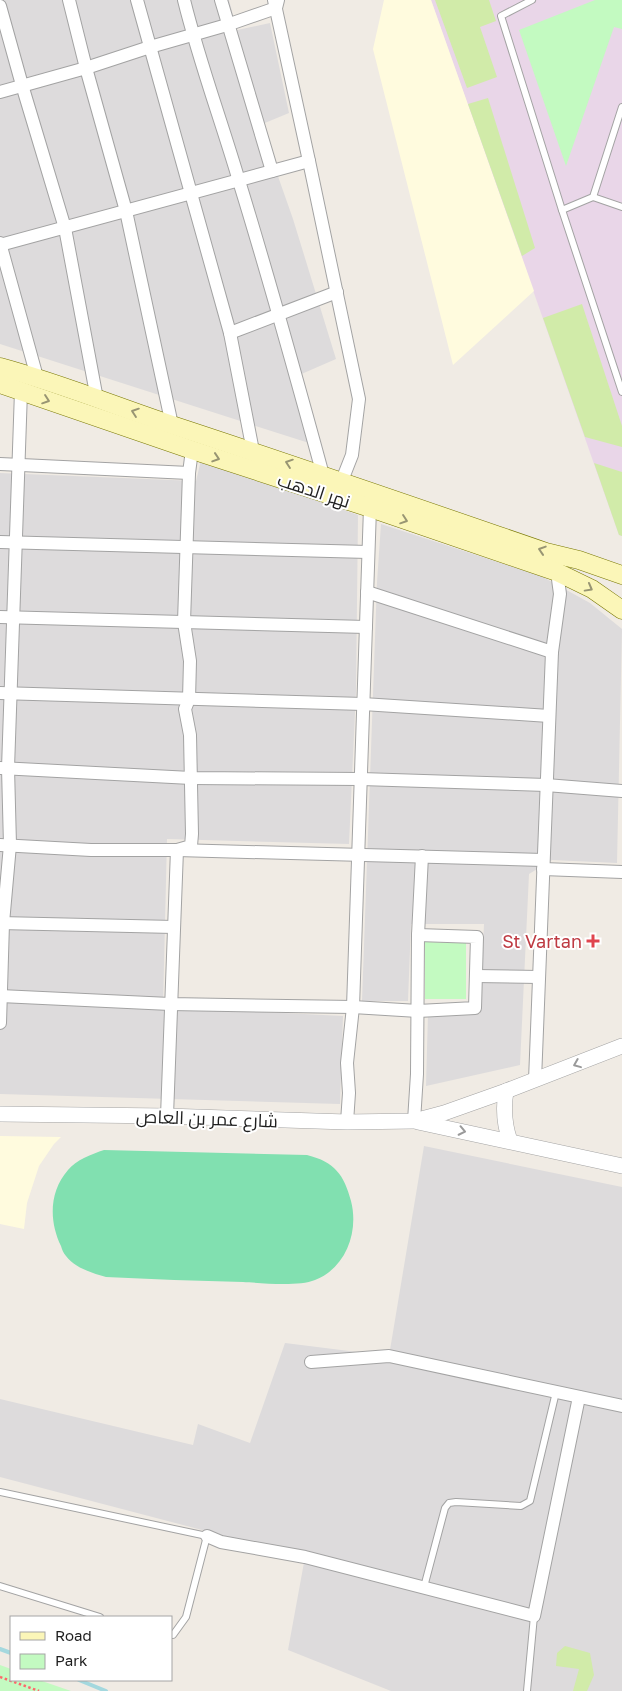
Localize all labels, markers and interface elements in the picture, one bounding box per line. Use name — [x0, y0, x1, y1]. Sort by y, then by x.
one-way arrow — [41, 394, 50, 404]
one-way arrow — [131, 408, 140, 418]
one-way arrow — [212, 452, 220, 462]
one-way arrow — [286, 459, 294, 469]
street label: نهر الدهب — [275, 468, 353, 513]
one-way arrow — [399, 514, 408, 524]
one-way arrow — [539, 546, 547, 556]
one-way arrow — [584, 582, 593, 592]
place label: St Vartan — [502, 930, 582, 952]
marker: St Vartan — [586, 934, 600, 948]
one-way arrow — [573, 1057, 582, 1068]
street label: شارع عمر بن العاص — [136, 1105, 278, 1133]
one-way arrow — [457, 1125, 466, 1136]
legend — [10, 1616, 172, 1681]
text: Road — [55, 1626, 92, 1644]
text: Park — [55, 1651, 88, 1669]

